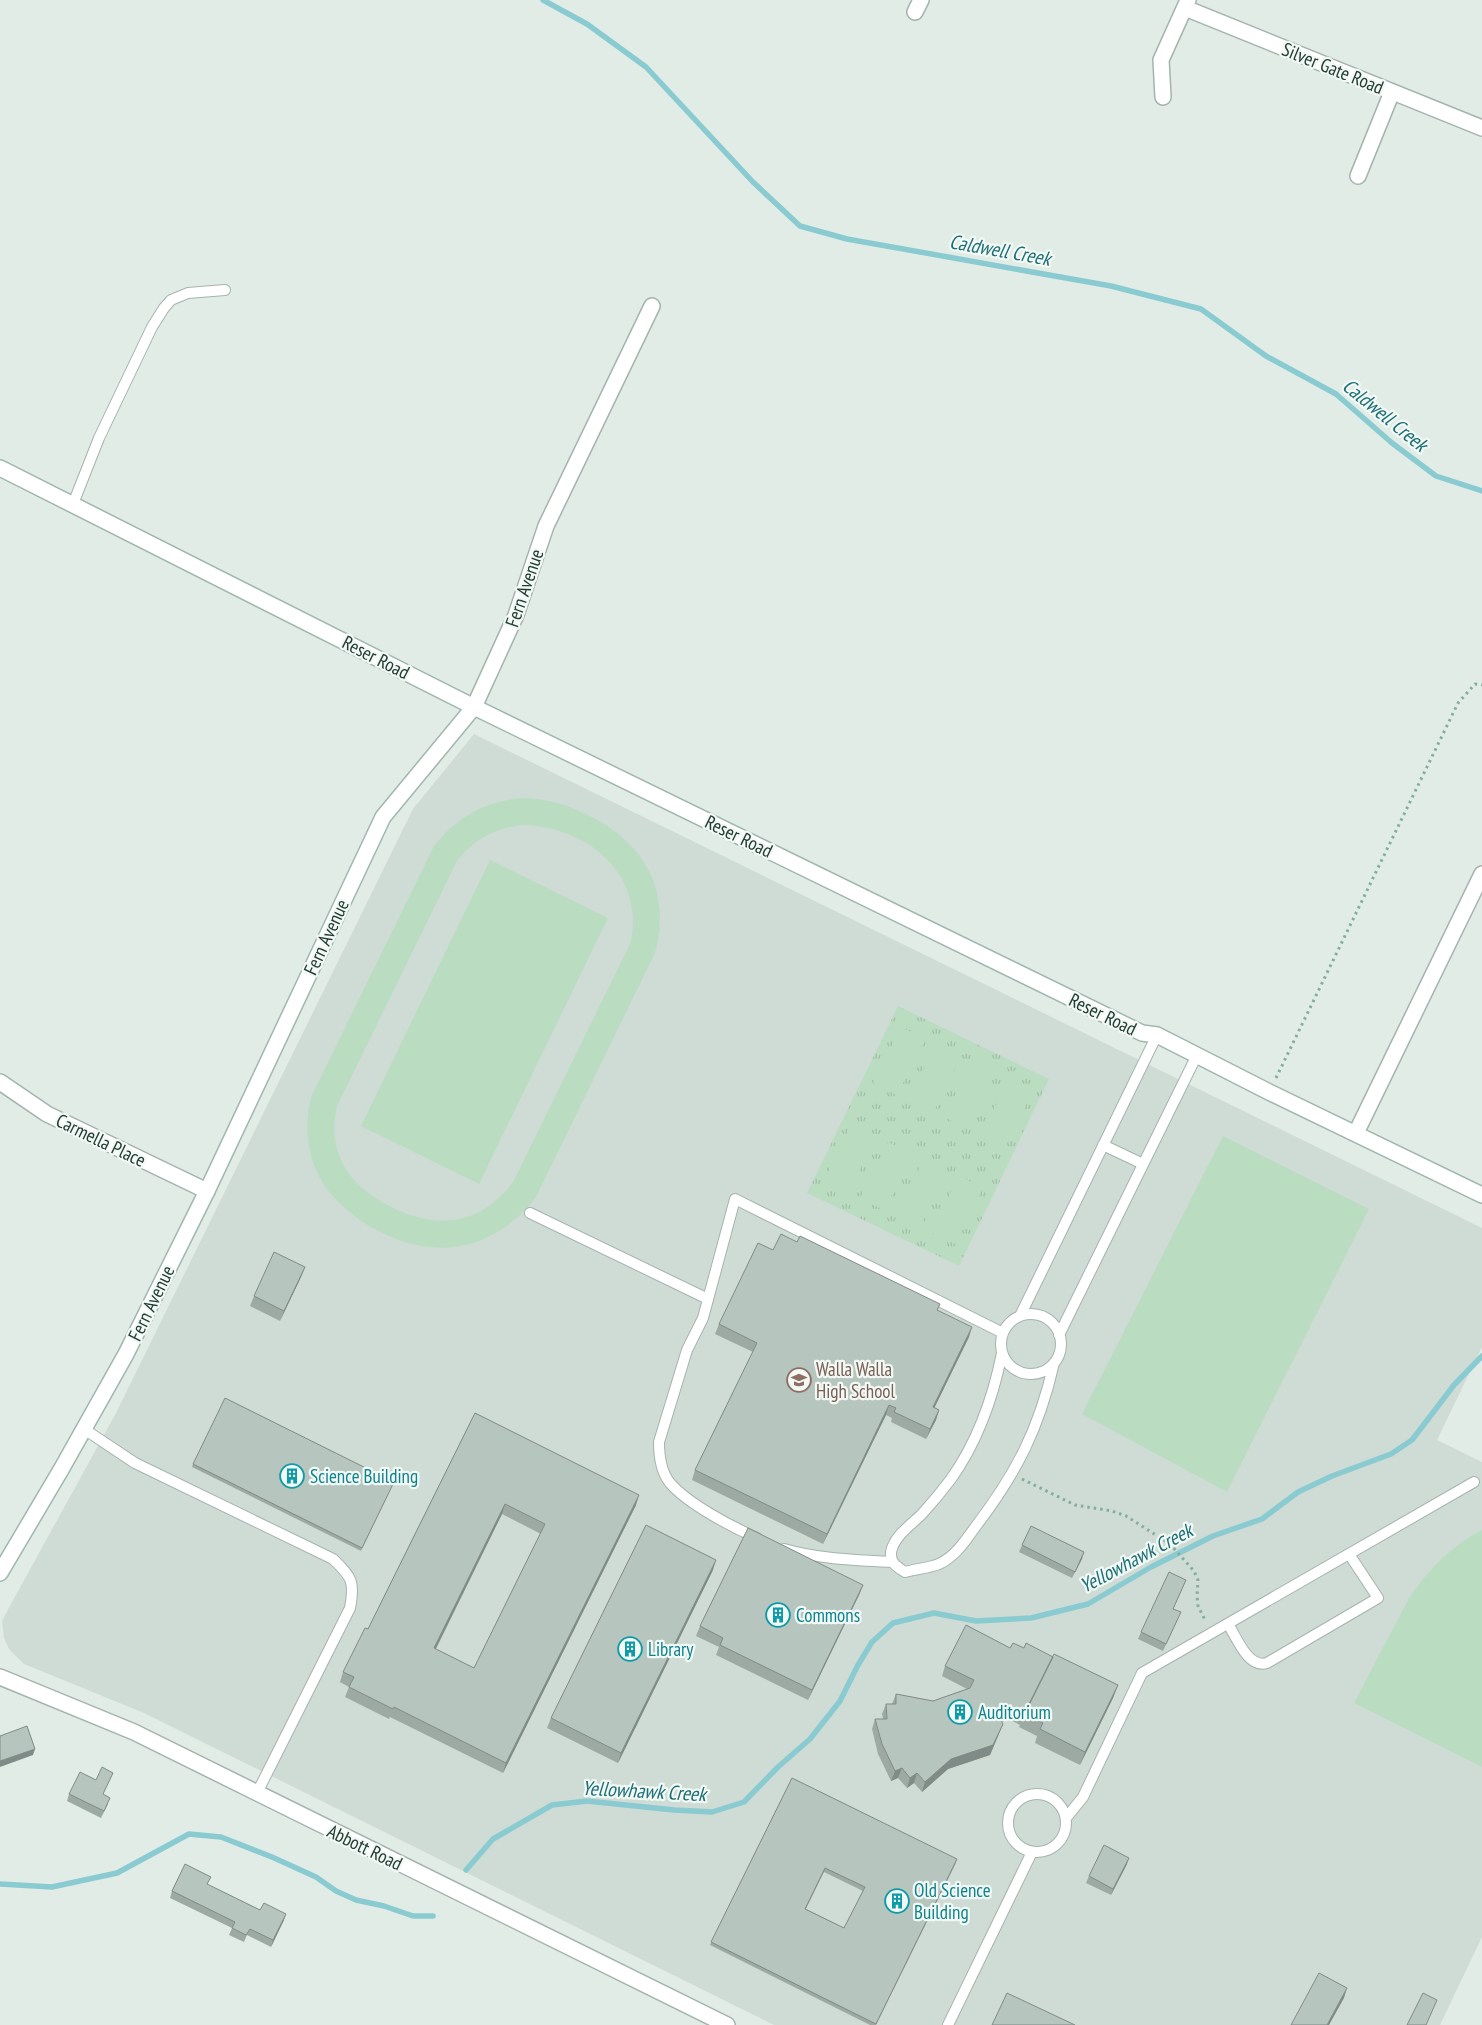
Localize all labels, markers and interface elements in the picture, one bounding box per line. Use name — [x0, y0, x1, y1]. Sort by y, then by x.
street label: Silver Gate Road — [1279, 37, 1387, 99]
water label: Caldwell Creek — [947, 228, 1055, 272]
water label: Caldwell Creek — [1337, 373, 1435, 459]
street label: Fern Avenue — [499, 546, 549, 630]
street label: Reser Road — [338, 630, 414, 684]
street label: Reser Road — [701, 809, 777, 863]
street label: Fern Avenue — [298, 895, 354, 979]
street label: Reser Road — [1065, 987, 1141, 1041]
street label: Carmella Place — [52, 1108, 150, 1172]
street label: Fern Avenue — [123, 1261, 180, 1345]
place label: Walla Walla High School — [816, 1357, 896, 1403]
school or university icon: Walla Walla High School — [786, 1367, 812, 1393]
building icon: Science Building — [279, 1463, 305, 1489]
place label: Science Building — [310, 1464, 418, 1488]
water label: Yellowhawk Creek — [1075, 1516, 1199, 1599]
building icon: Commons — [765, 1602, 791, 1628]
place label: Commons — [796, 1603, 860, 1627]
building icon: Library — [617, 1636, 643, 1662]
place label: Library — [648, 1637, 694, 1661]
building icon: Auditorium — [947, 1699, 973, 1725]
place label: Auditorium — [978, 1700, 1051, 1724]
water label: Yellowhawk Creek — [581, 1775, 709, 1807]
street label: Abbott Road — [324, 1819, 406, 1875]
place label: Old Science Building — [914, 1878, 991, 1924]
building icon: Old Science Building — [884, 1888, 910, 1914]

